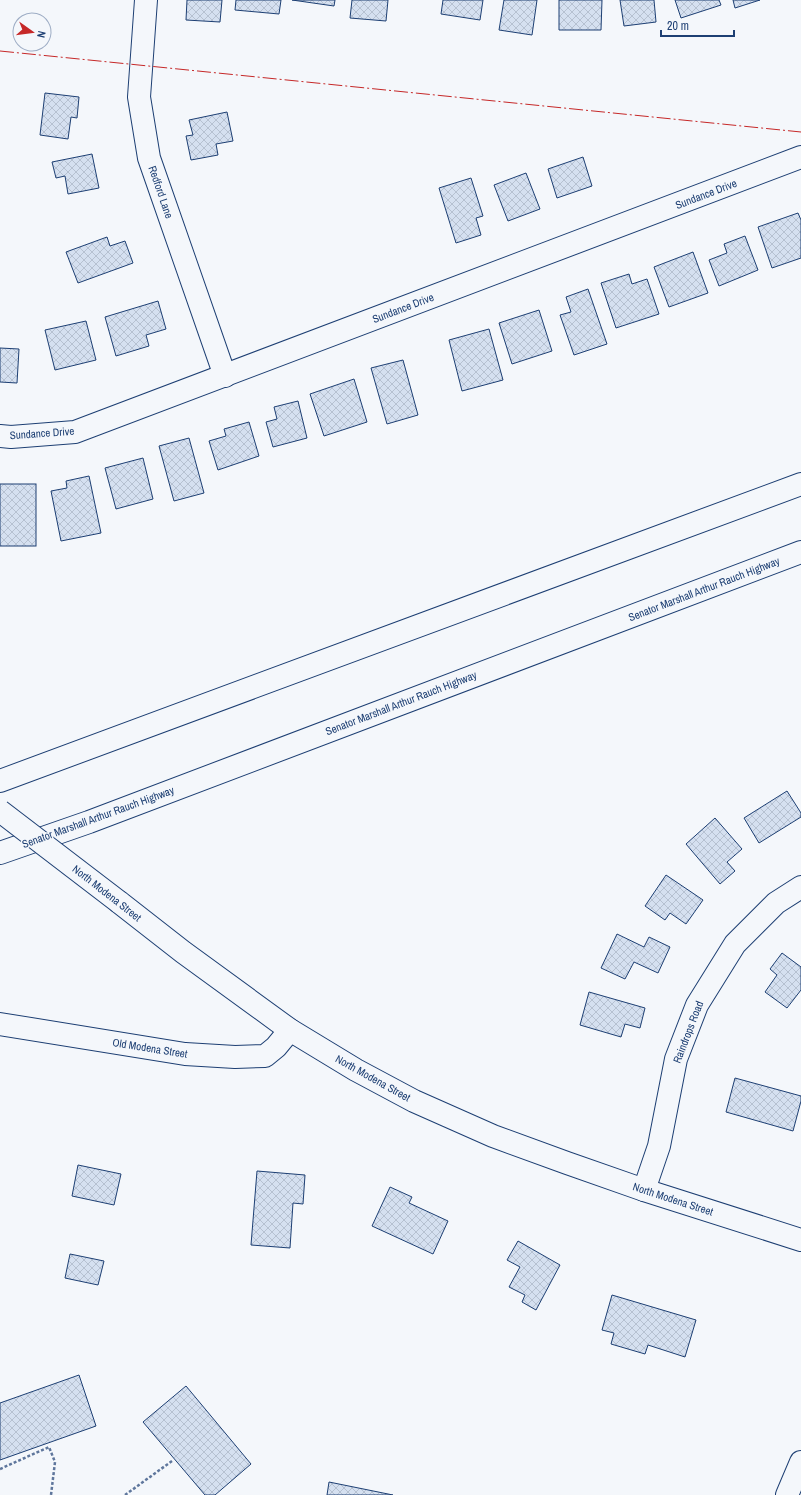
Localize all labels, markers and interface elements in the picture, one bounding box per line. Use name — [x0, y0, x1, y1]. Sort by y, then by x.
north arrow — [12, 12, 52, 52]
scale bar — [661, 12, 734, 38]
text: 20 m — [667, 18, 689, 34]
text: N — [34, 30, 49, 39]
street label: Redford Lane — [145, 164, 177, 220]
street label: Sundance Drive — [673, 176, 739, 212]
street label: Sundance Drive — [370, 290, 436, 326]
street label: Sundance Drive — [9, 424, 75, 442]
street label: Senator Marshall Arthur Rauch Highway — [626, 553, 782, 624]
street label: Senator Marshall Arthur Rauch Highway — [323, 667, 479, 738]
street label: Senator Marshall Arthur Rauch Highway — [20, 783, 176, 851]
street label: North Modena Street — [70, 862, 145, 925]
street label: Raindrops Road — [670, 999, 706, 1065]
street label: Old Modena Street — [112, 1035, 189, 1061]
street label: North Modena Street — [333, 1052, 413, 1105]
street label: North Modena Street — [631, 1179, 715, 1219]

